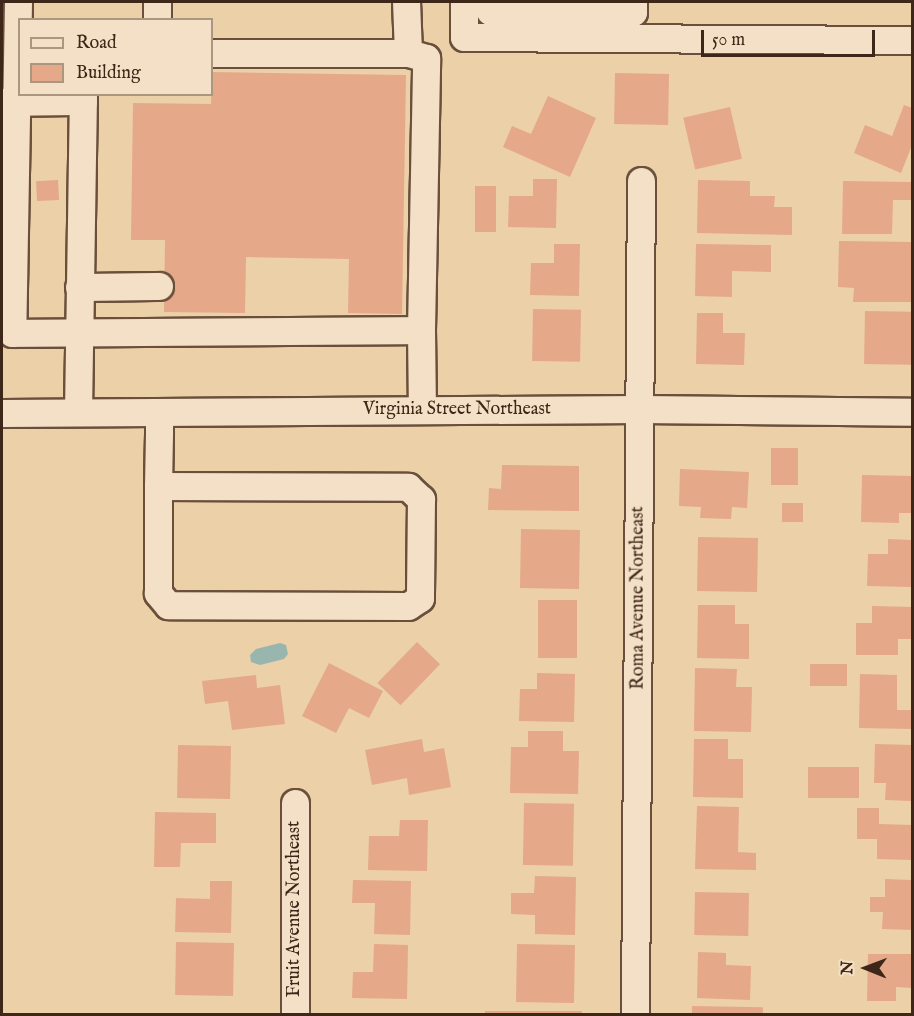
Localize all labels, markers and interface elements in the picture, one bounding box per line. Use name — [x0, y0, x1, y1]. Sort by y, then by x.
legend — [18, 18, 213, 96]
scale bar — [704, 18, 878, 56]
text: 50 m — [712, 29, 745, 52]
text: Road — [76, 32, 117, 55]
text: Building — [76, 62, 141, 85]
street label: Virginia Street Northeast — [363, 399, 551, 421]
street label: Roma Avenue Northeast — [628, 506, 650, 690]
street label: Fruit Avenue Northeast — [284, 821, 306, 997]
north arrow — [836, 938, 896, 998]
text: N — [838, 961, 858, 975]

